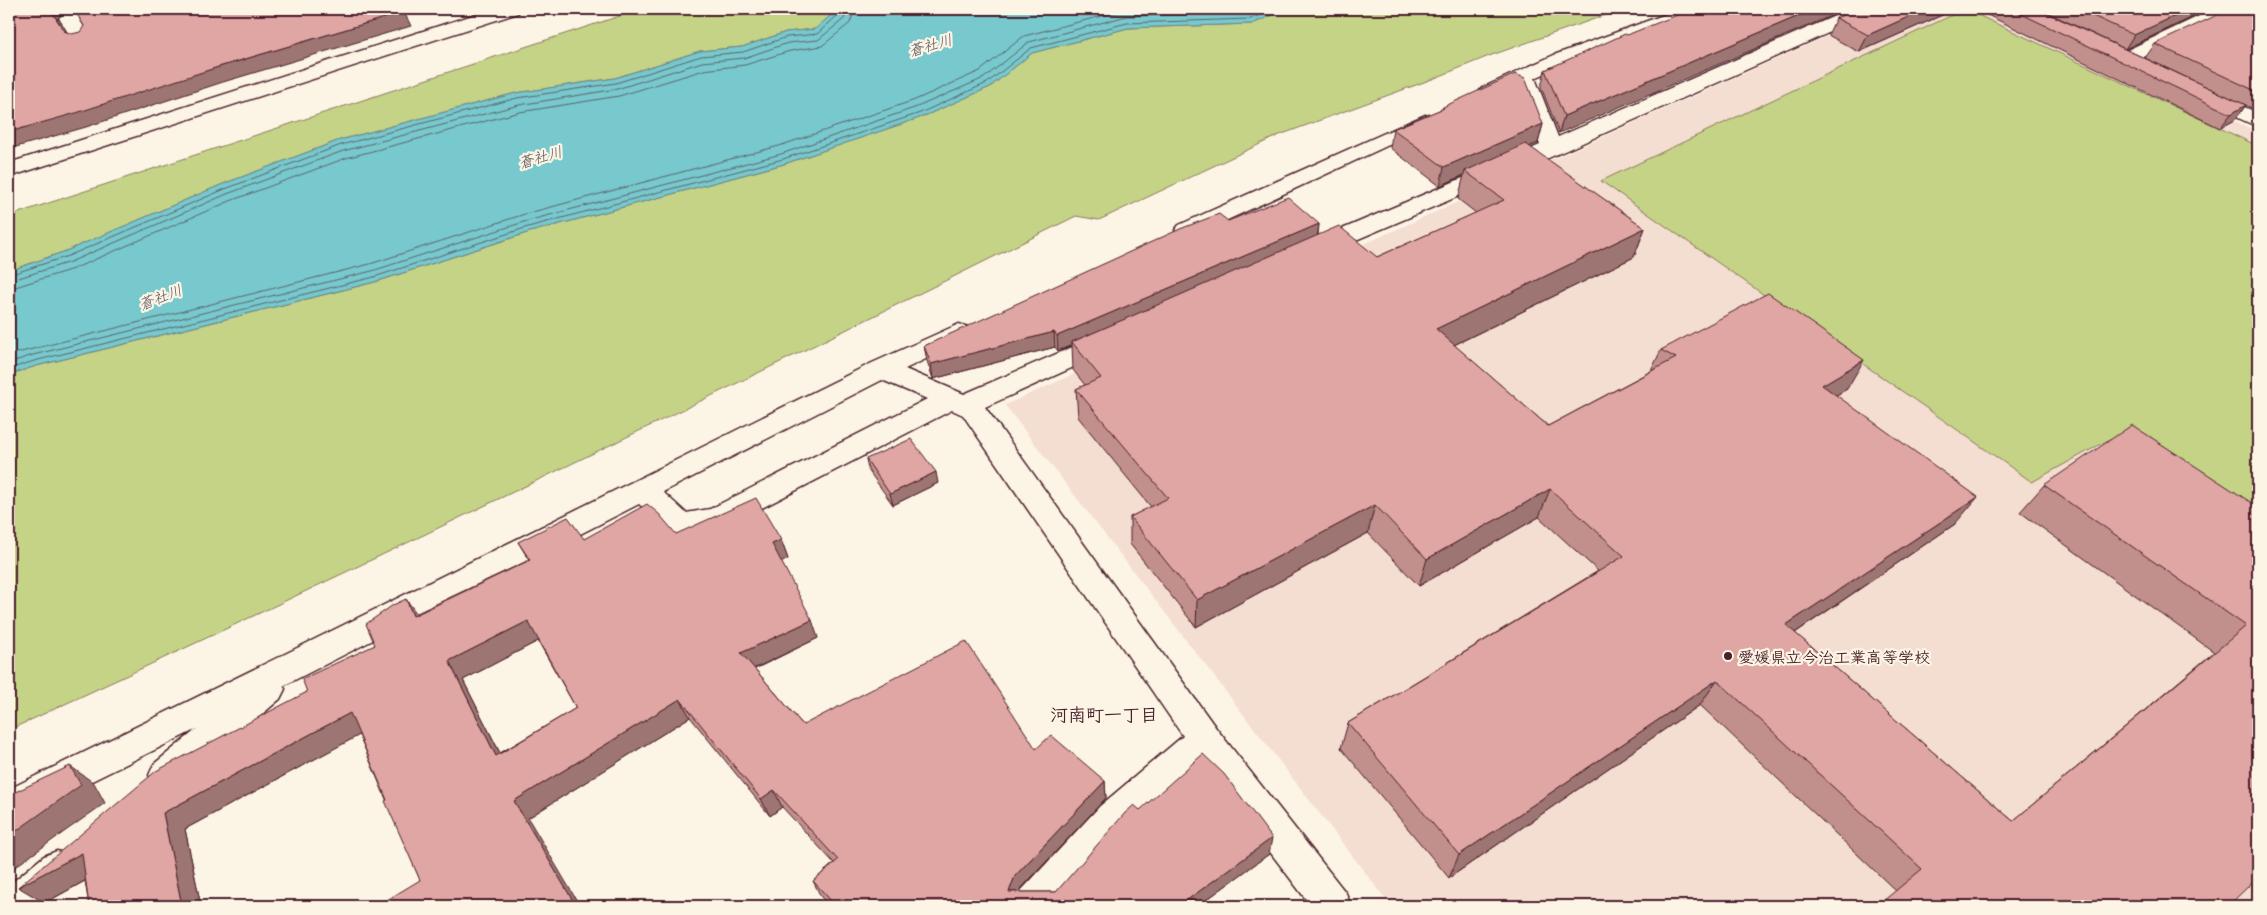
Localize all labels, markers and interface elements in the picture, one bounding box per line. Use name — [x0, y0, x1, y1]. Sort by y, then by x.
water label: 蒼社川 — [905, 27, 955, 61]
water label: 蒼社川 — [515, 139, 565, 173]
water label: 蒼社川 — [135, 277, 185, 315]
place label: 愛媛県立今治工業高等学校 — [1738, 644, 1930, 668]
marker: 愛媛県立今治工業高等学校 — [1722, 650, 1734, 662]
district label: 河南町一丁目 — [1050, 700, 1158, 727]

